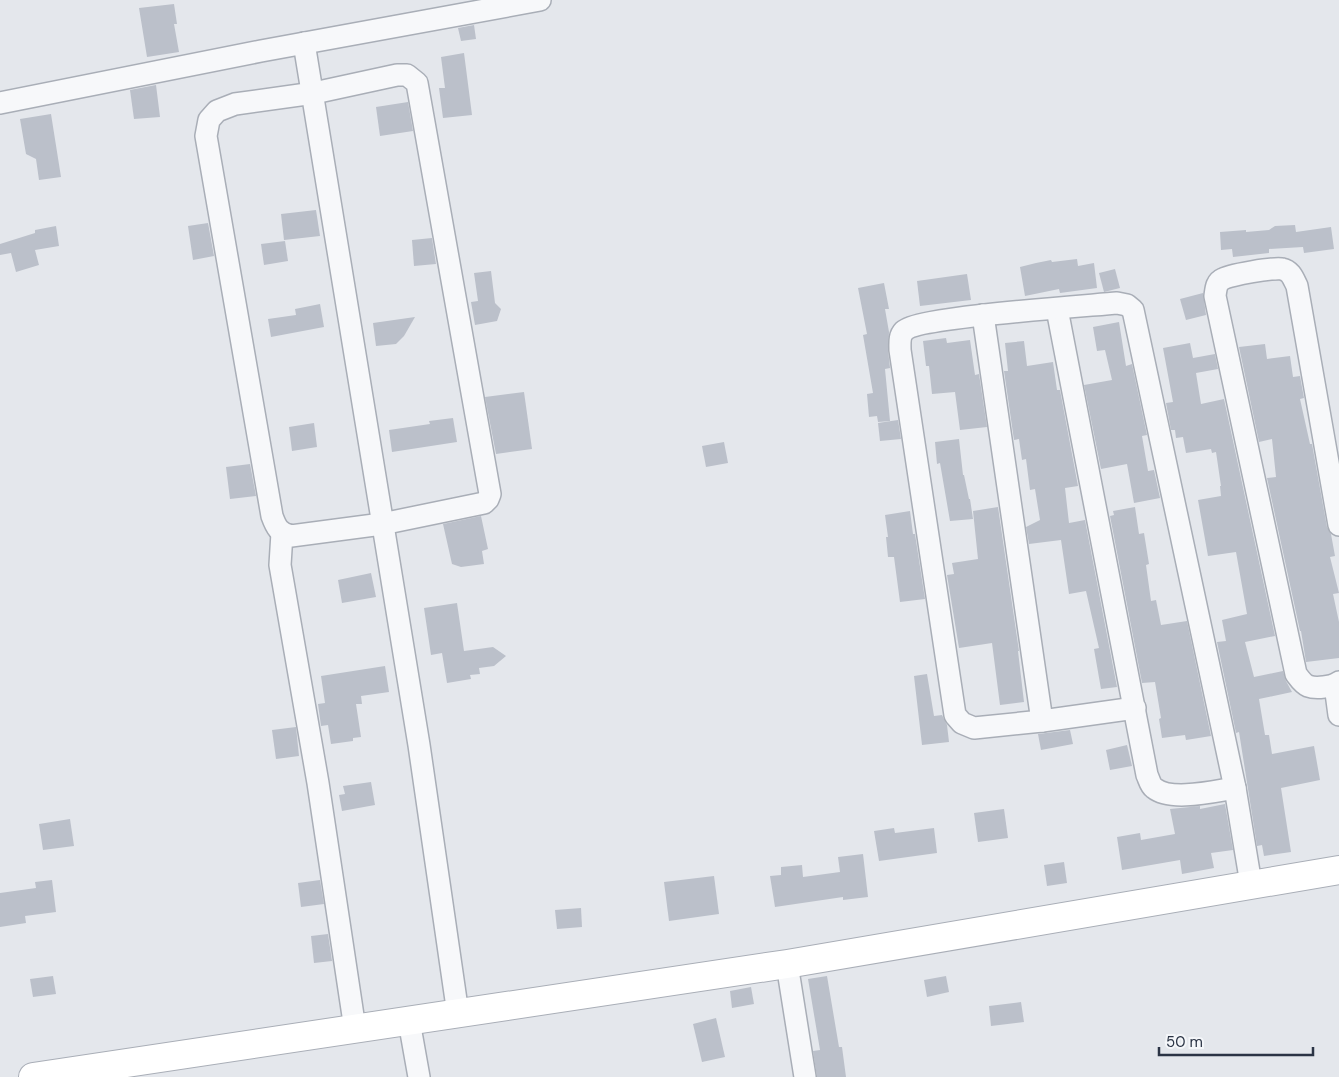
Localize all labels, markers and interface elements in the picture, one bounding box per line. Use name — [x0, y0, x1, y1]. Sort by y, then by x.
scale bar — [1159, 1024, 1313, 1056]
text: 50 m — [1166, 1032, 1203, 1052]

